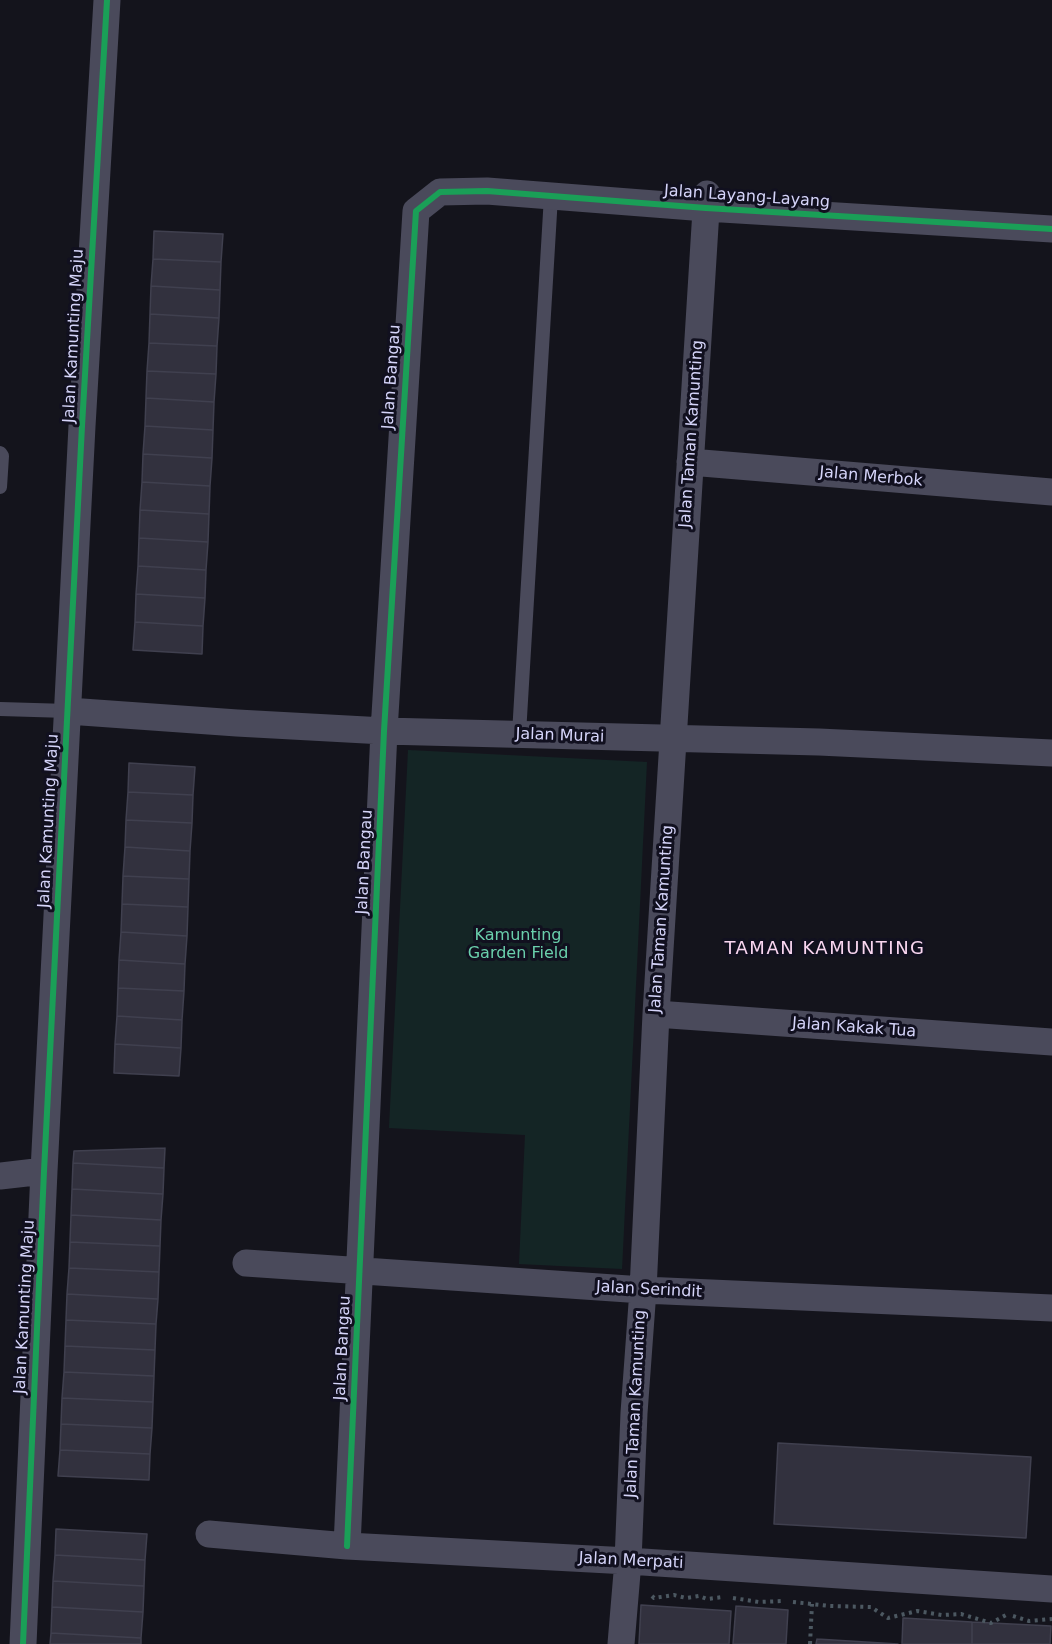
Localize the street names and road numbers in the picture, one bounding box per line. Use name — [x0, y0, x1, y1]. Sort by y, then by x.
street label: Jalan Layang-Layang — [663, 182, 831, 212]
street label: Jalan Kamunting Maju — [60, 249, 88, 423]
street label: Jalan Bangau — [379, 324, 405, 430]
street label: Jalan Taman Kamunting — [676, 339, 708, 529]
street label: Jalan Merbok — [819, 463, 923, 491]
street label: Jalan Murai — [515, 725, 605, 747]
street label: Jalan Kamunting Maju — [35, 734, 63, 908]
street label: Jalan Bangau — [353, 809, 377, 915]
street label: Jalan Taman Kamunting — [646, 824, 678, 1014]
street label: Jalan Kakak Tua — [791, 1014, 917, 1042]
street label: Jalan Kamunting Maju — [11, 1220, 39, 1394]
street label: Jalan Serindit — [596, 1278, 702, 1302]
street label: Jalan Bangau — [331, 1295, 355, 1401]
street label: Jalan Taman Kamunting — [621, 1309, 651, 1499]
street label: Jalan Merpati — [578, 1549, 684, 1573]

